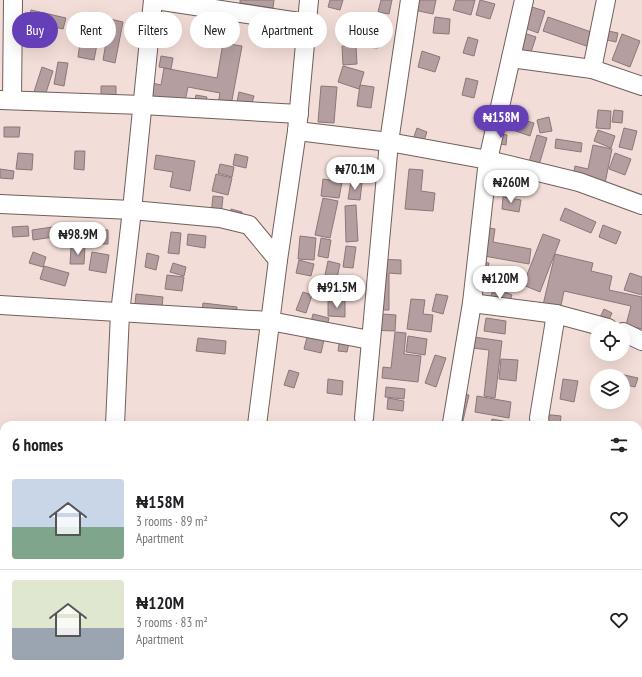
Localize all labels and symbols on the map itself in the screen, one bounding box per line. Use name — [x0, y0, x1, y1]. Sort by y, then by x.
pin: ₦158M — [473, 105, 529, 139]
pin: ₦70.1M — [322, 157, 388, 191]
pin: ₦260M — [483, 170, 539, 204]
pin: ₦98.9M — [45, 222, 111, 256]
pin: ₦120M — [472, 266, 528, 300]
pin: ₦91.5M — [304, 275, 370, 309]

